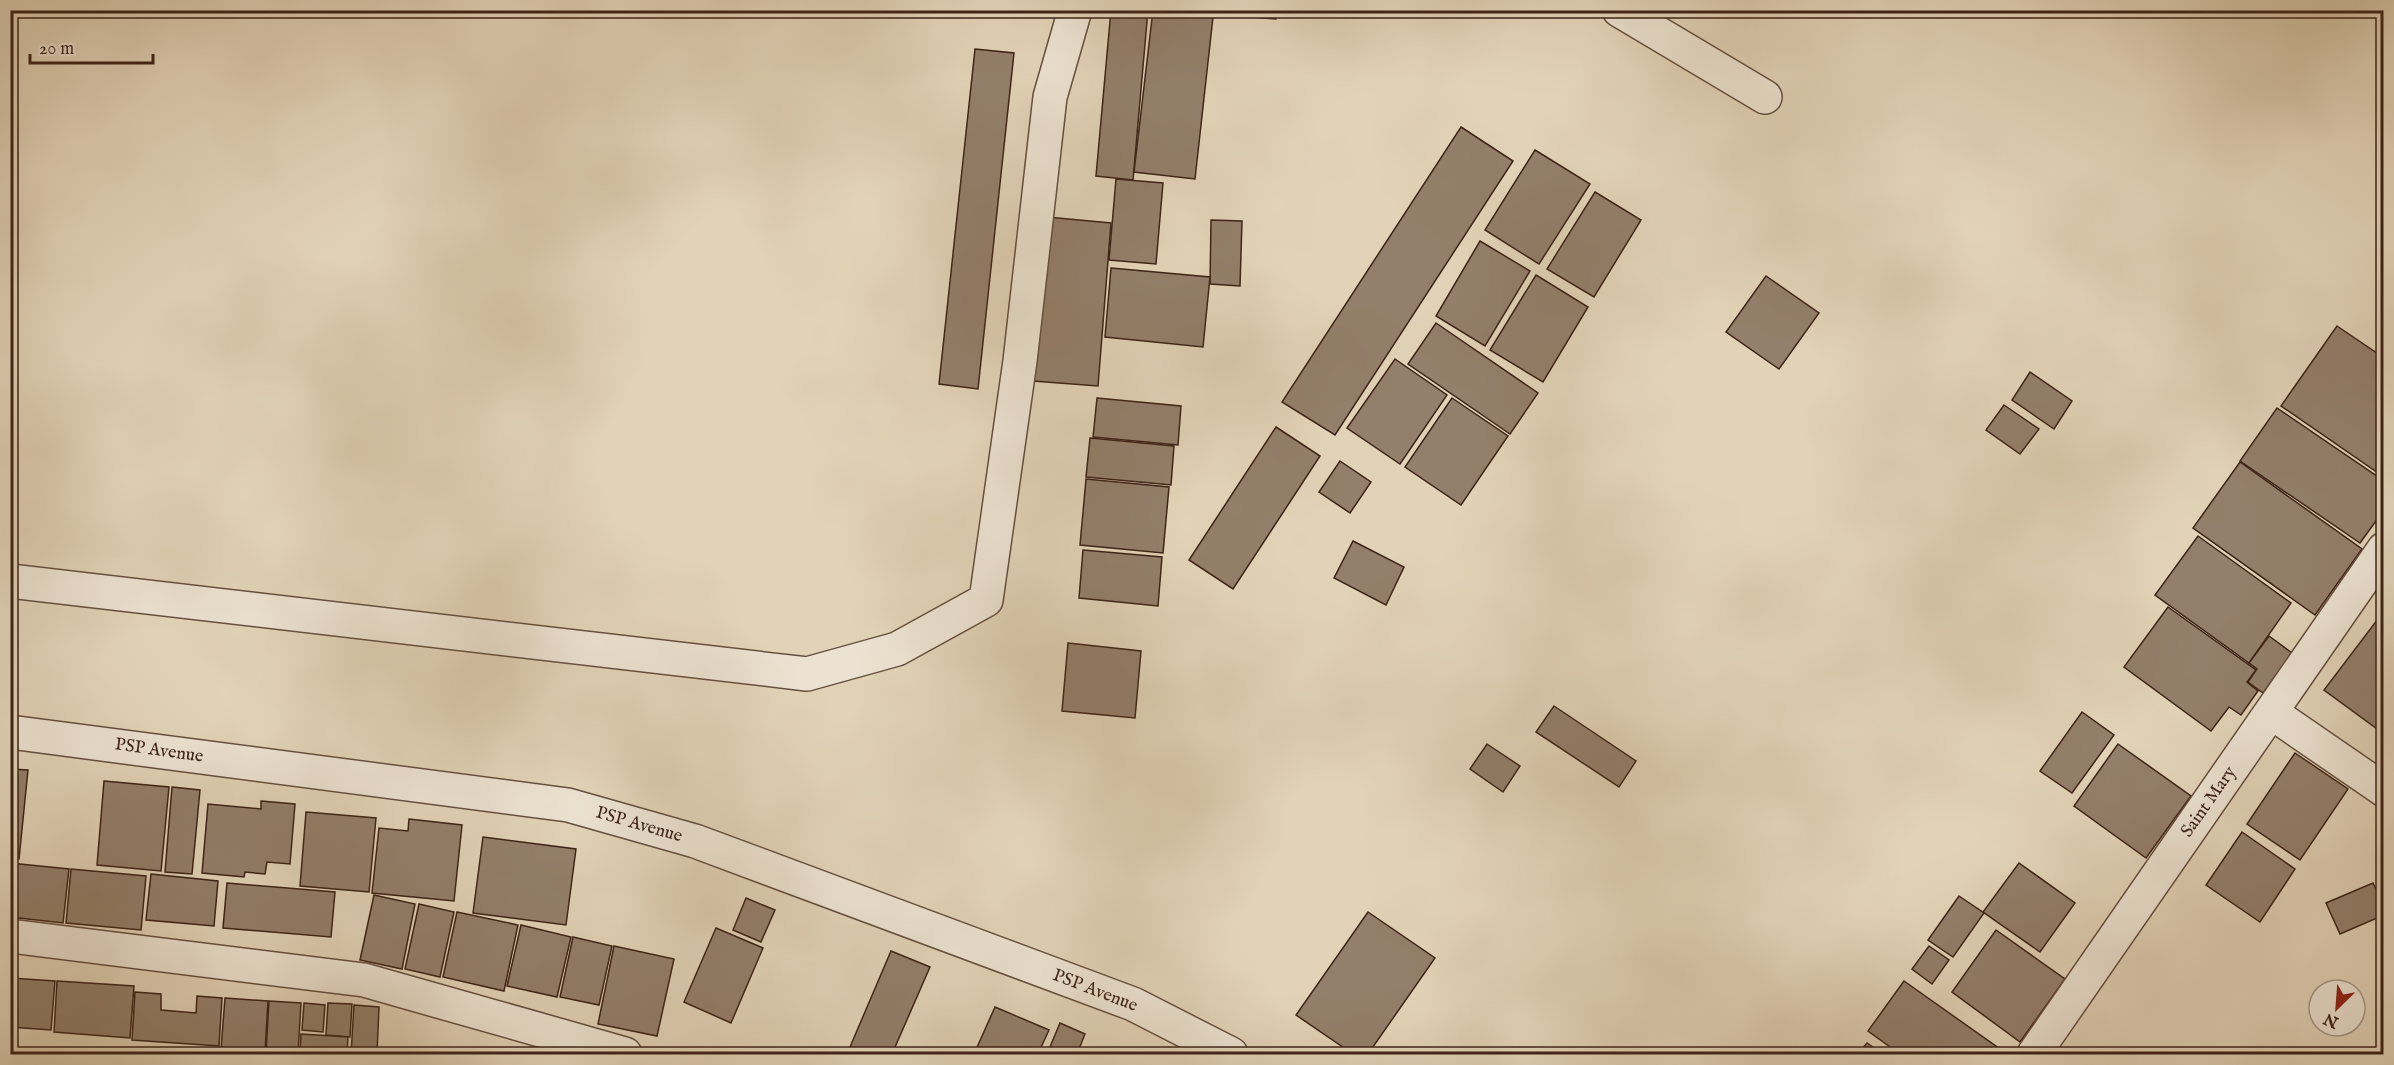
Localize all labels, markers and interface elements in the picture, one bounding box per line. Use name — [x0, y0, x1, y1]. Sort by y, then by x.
scale bar — [30, 27, 153, 65]
text: 20 m — [39, 38, 74, 61]
street label: PSP Avenue — [113, 733, 205, 769]
street label: Saint Mary — [2176, 762, 2242, 842]
street label: PSP Avenue — [593, 802, 685, 848]
street label: PSP Avenue — [1049, 964, 1141, 1018]
north arrow — [2307, 978, 2367, 1038]
text: N — [2321, 1008, 2343, 1032]

